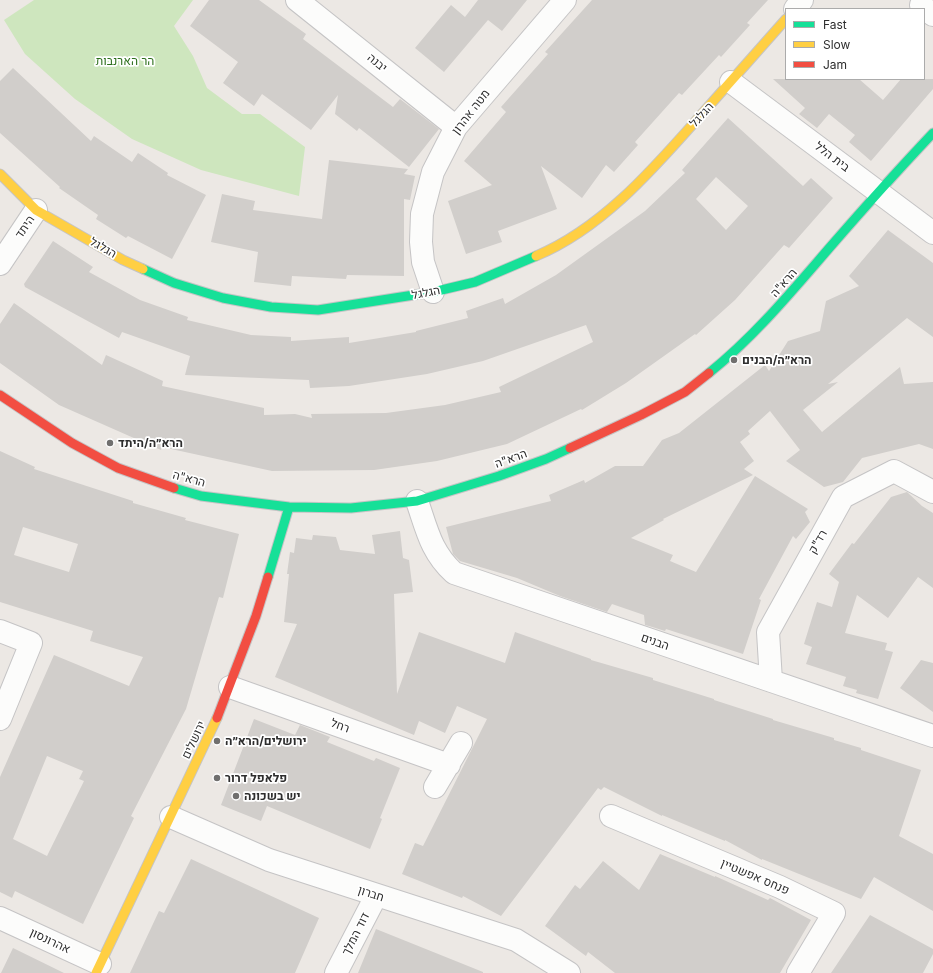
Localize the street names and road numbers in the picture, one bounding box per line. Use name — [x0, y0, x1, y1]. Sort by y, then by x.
street label: יבנה — [364, 51, 390, 75]
street label: מטה אהרון — [449, 87, 493, 137]
street label: הגלגל — [687, 100, 717, 130]
street label: בית הלל — [812, 139, 852, 175]
street label: היתד — [12, 213, 38, 241]
street label: הגלגל — [87, 235, 119, 261]
street label: הרא"ה — [768, 266, 800, 300]
street label: הגלגל — [411, 283, 441, 303]
street label: הרא"ה — [493, 447, 529, 471]
street label: הרא"ה — [171, 468, 207, 490]
street label: רד"ק — [805, 527, 831, 557]
street label: הבנים — [639, 630, 671, 654]
street label: רחל — [328, 716, 352, 736]
street label: ירושלים — [179, 719, 209, 761]
street label: פנחס אפשטיין — [719, 856, 791, 898]
street label: חברון — [356, 883, 386, 905]
street label: דוד המלך — [339, 910, 373, 958]
street label: אהרונסון — [27, 925, 73, 957]

